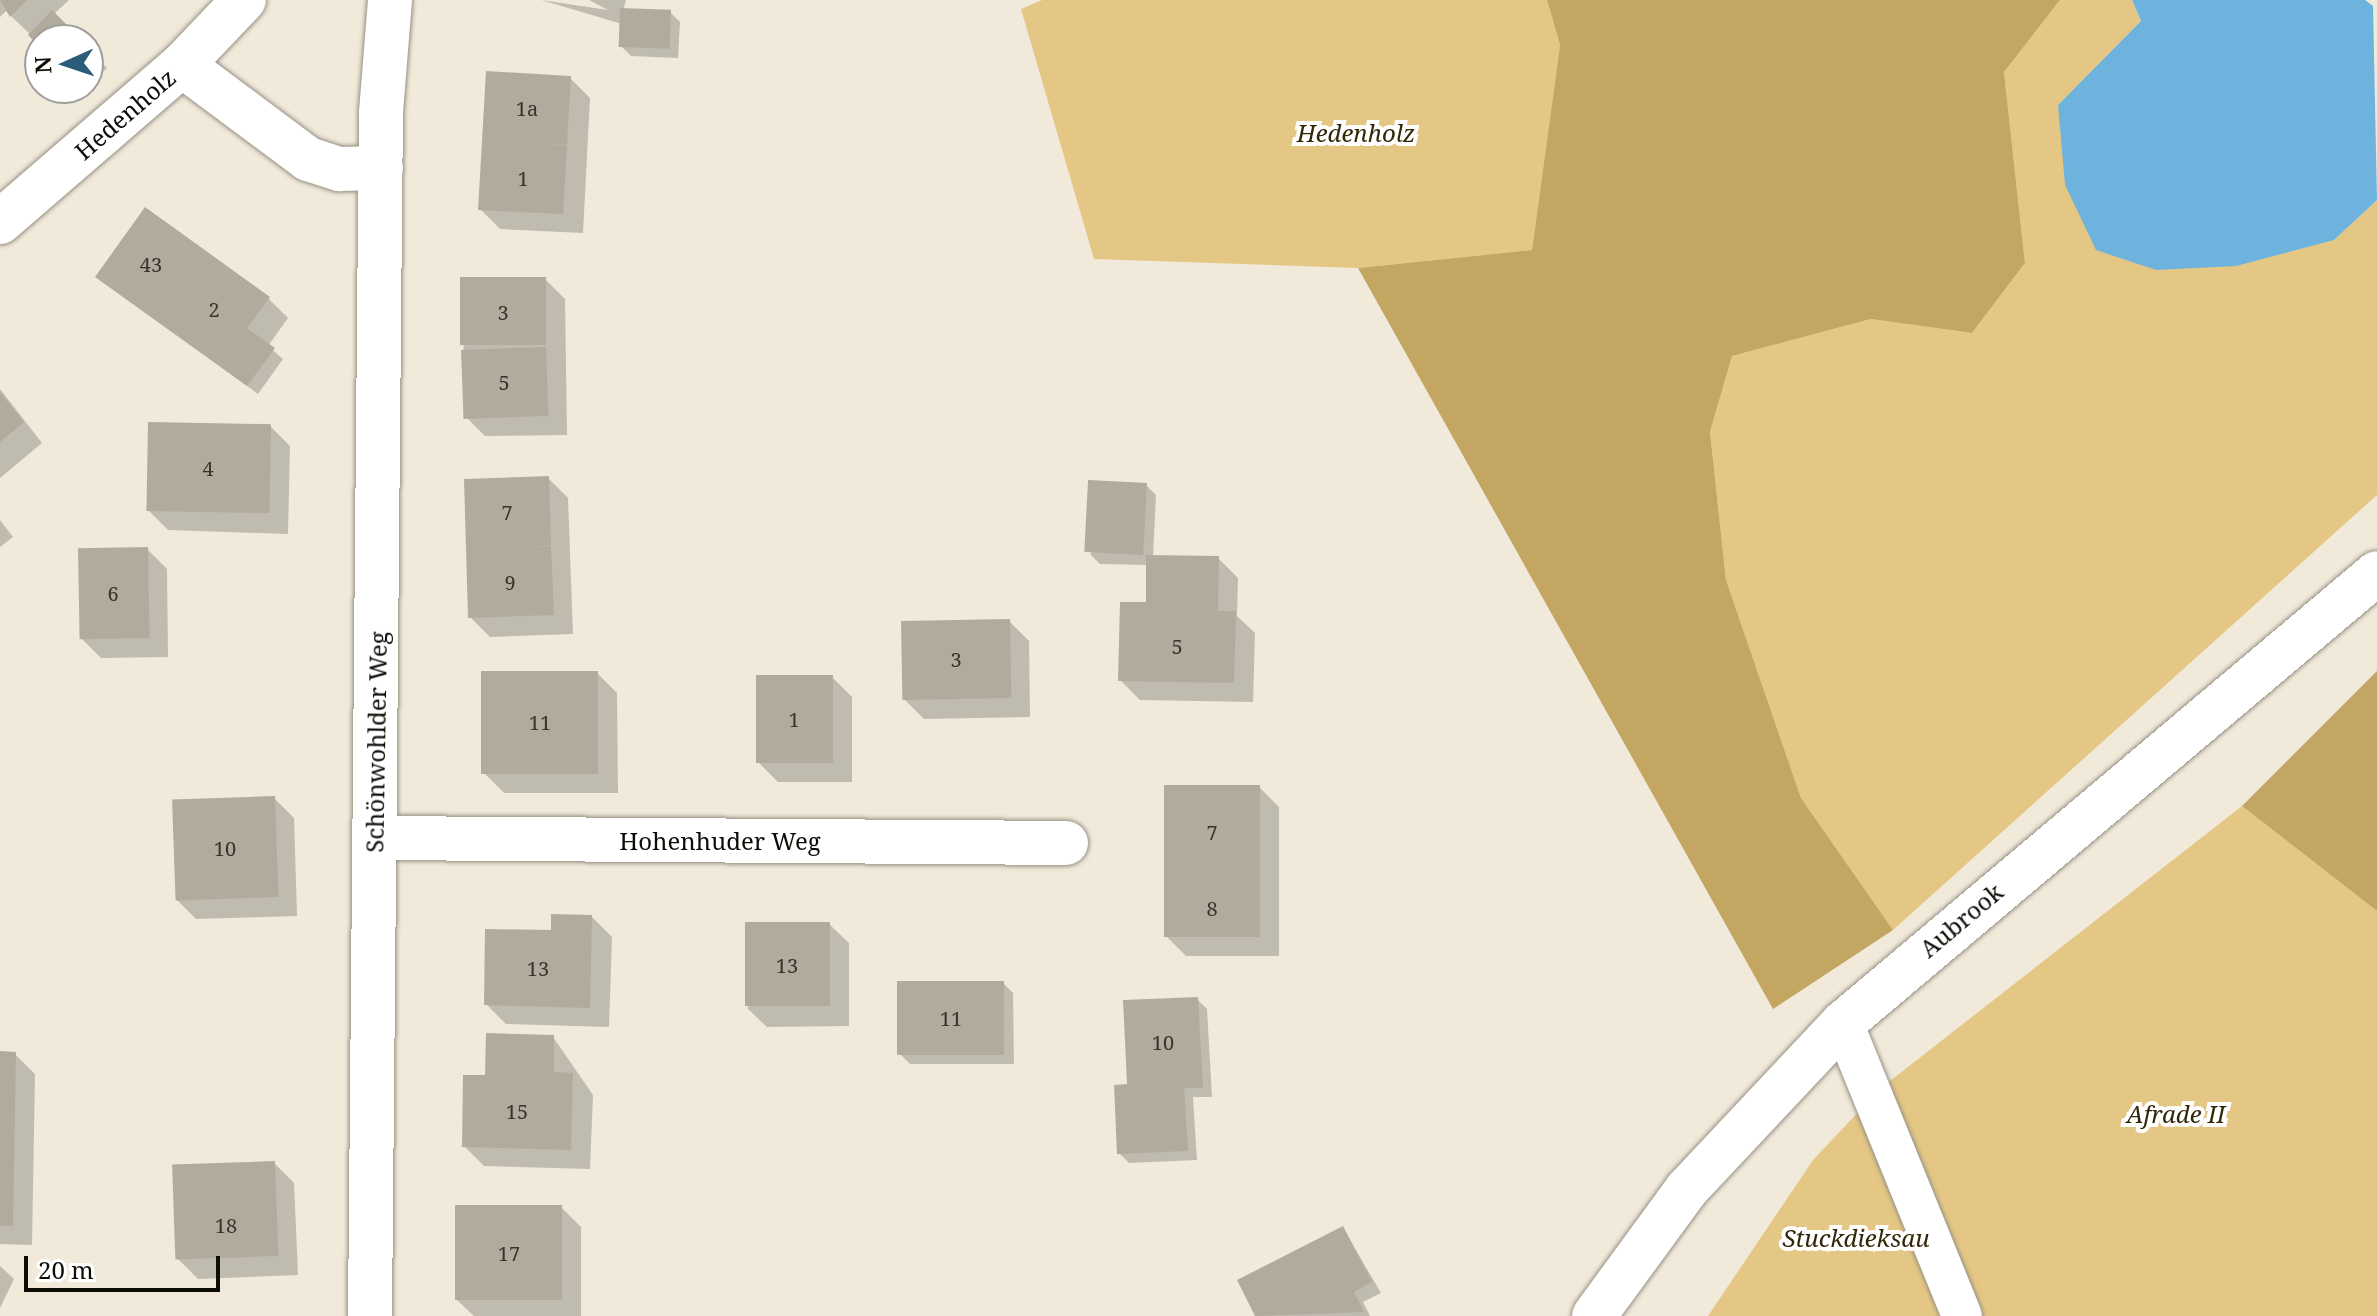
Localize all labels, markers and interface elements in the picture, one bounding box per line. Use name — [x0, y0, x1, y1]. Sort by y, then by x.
north arrow — [24, 24, 104, 104]
text: N — [27, 56, 57, 75]
street label: Hedenholz — [69, 63, 181, 165]
house number: 1a — [516, 96, 538, 120]
park label: Hedenholz — [1297, 119, 1415, 147]
house number: 1 — [517, 166, 529, 190]
house number: 43 — [140, 252, 162, 276]
house number: 2 — [208, 297, 220, 321]
house number: 3 — [497, 300, 509, 324]
house number: 5 — [498, 370, 510, 394]
house number: 4 — [202, 456, 214, 480]
house number: 7 — [501, 500, 513, 524]
house number: 9 — [504, 570, 516, 594]
house number: 6 — [107, 581, 119, 605]
street label: Schönwohlder Weg — [360, 631, 392, 853]
house number: 5 — [1171, 634, 1183, 658]
house number: 3 — [950, 647, 962, 671]
house number: 1 — [788, 707, 800, 731]
house number: 11 — [529, 710, 551, 734]
house number: 7 — [1206, 820, 1218, 844]
street label: Hohenhuder Weg — [619, 827, 821, 855]
house number: 10 — [214, 836, 236, 860]
street label: Aubrook — [1914, 877, 2008, 963]
house number: 8 — [1206, 896, 1218, 920]
house number: 13 — [776, 953, 798, 977]
house number: 13 — [527, 956, 549, 980]
house number: 11 — [940, 1006, 962, 1030]
house number: 10 — [1152, 1030, 1174, 1054]
house number: 15 — [506, 1099, 528, 1123]
park label: Afrade II — [2127, 1100, 2225, 1128]
house number: 18 — [215, 1213, 237, 1237]
park label: Stuckdieksau — [1782, 1224, 1930, 1252]
scale bar — [28, 1240, 224, 1290]
house number: 17 — [498, 1241, 520, 1265]
text: 20 m — [38, 1253, 94, 1286]

